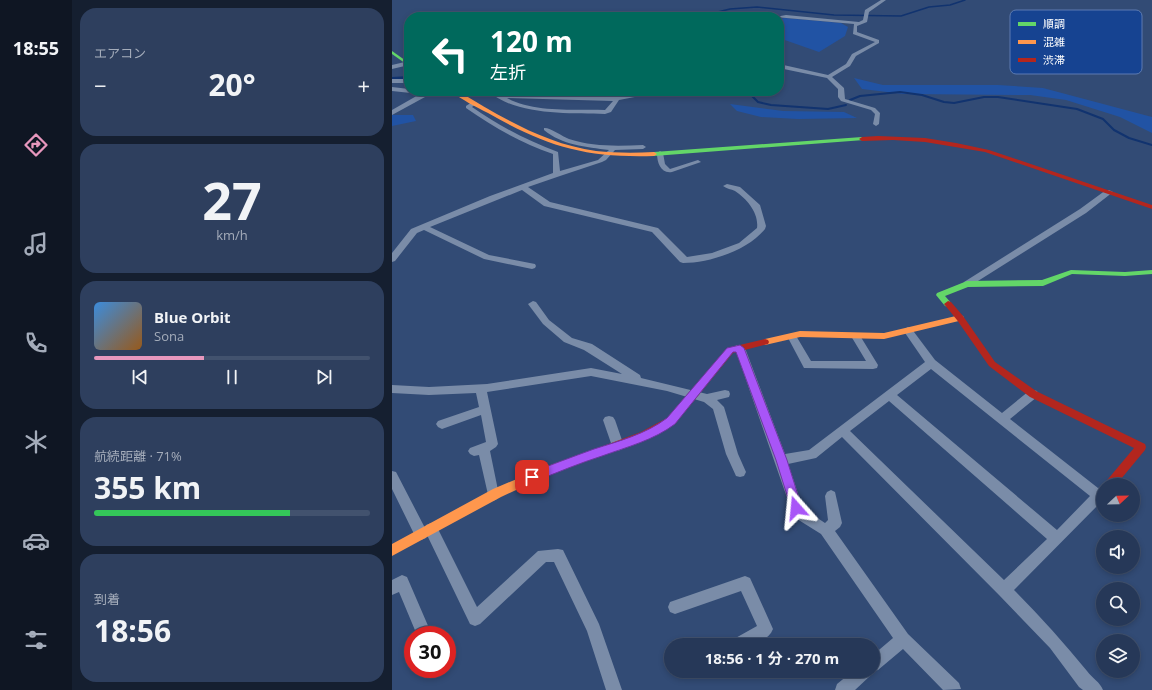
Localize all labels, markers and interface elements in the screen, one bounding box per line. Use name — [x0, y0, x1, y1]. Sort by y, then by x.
legend — [1010, 10, 1142, 74]
text: 順調 — [1043, 16, 1065, 31]
text: 120 m — [490, 22, 573, 60]
icon: left — [424, 28, 476, 80]
text: 混雑 — [1043, 34, 1065, 49]
text: 18:55 — [13, 36, 59, 60]
text: エアコン — [94, 44, 146, 62]
text: 渋滞 — [1043, 52, 1065, 67]
text: 左折 — [490, 60, 526, 84]
text: 20° — [208, 64, 256, 105]
text: − — [94, 70, 107, 100]
text: + — [357, 70, 370, 100]
icon: directions — [22, 131, 50, 159]
text: 27 — [202, 164, 262, 235]
text: km/h — [216, 226, 248, 244]
icon: music — [22, 230, 50, 258]
text: Blue Orbit — [154, 307, 231, 327]
text: Sona — [154, 327, 184, 345]
icon: phone — [22, 329, 50, 357]
icon: previous — [129, 366, 151, 388]
icon: pause — [221, 366, 243, 388]
icon: next — [313, 366, 335, 388]
icon: climate — [22, 428, 50, 456]
text: 航続距離 · 71% — [94, 447, 182, 465]
pin — [515, 460, 549, 494]
icon: arrive — [521, 466, 543, 488]
text: 355 km — [94, 467, 201, 508]
north arrow — [1096, 478, 1140, 522]
map controls — [1096, 478, 1140, 678]
position arrow — [775, 487, 817, 529]
icon: car — [22, 527, 50, 555]
button: sound — [1096, 530, 1140, 574]
button: search — [1096, 582, 1140, 626]
text: 到着 — [94, 590, 120, 608]
text: 18:56 — [94, 610, 171, 651]
icon: filters — [22, 626, 50, 654]
speed limit sign: 30 — [404, 626, 456, 678]
button: layers — [1096, 634, 1140, 678]
text: 18:56 · 1 分 · 270 m — [705, 648, 839, 668]

